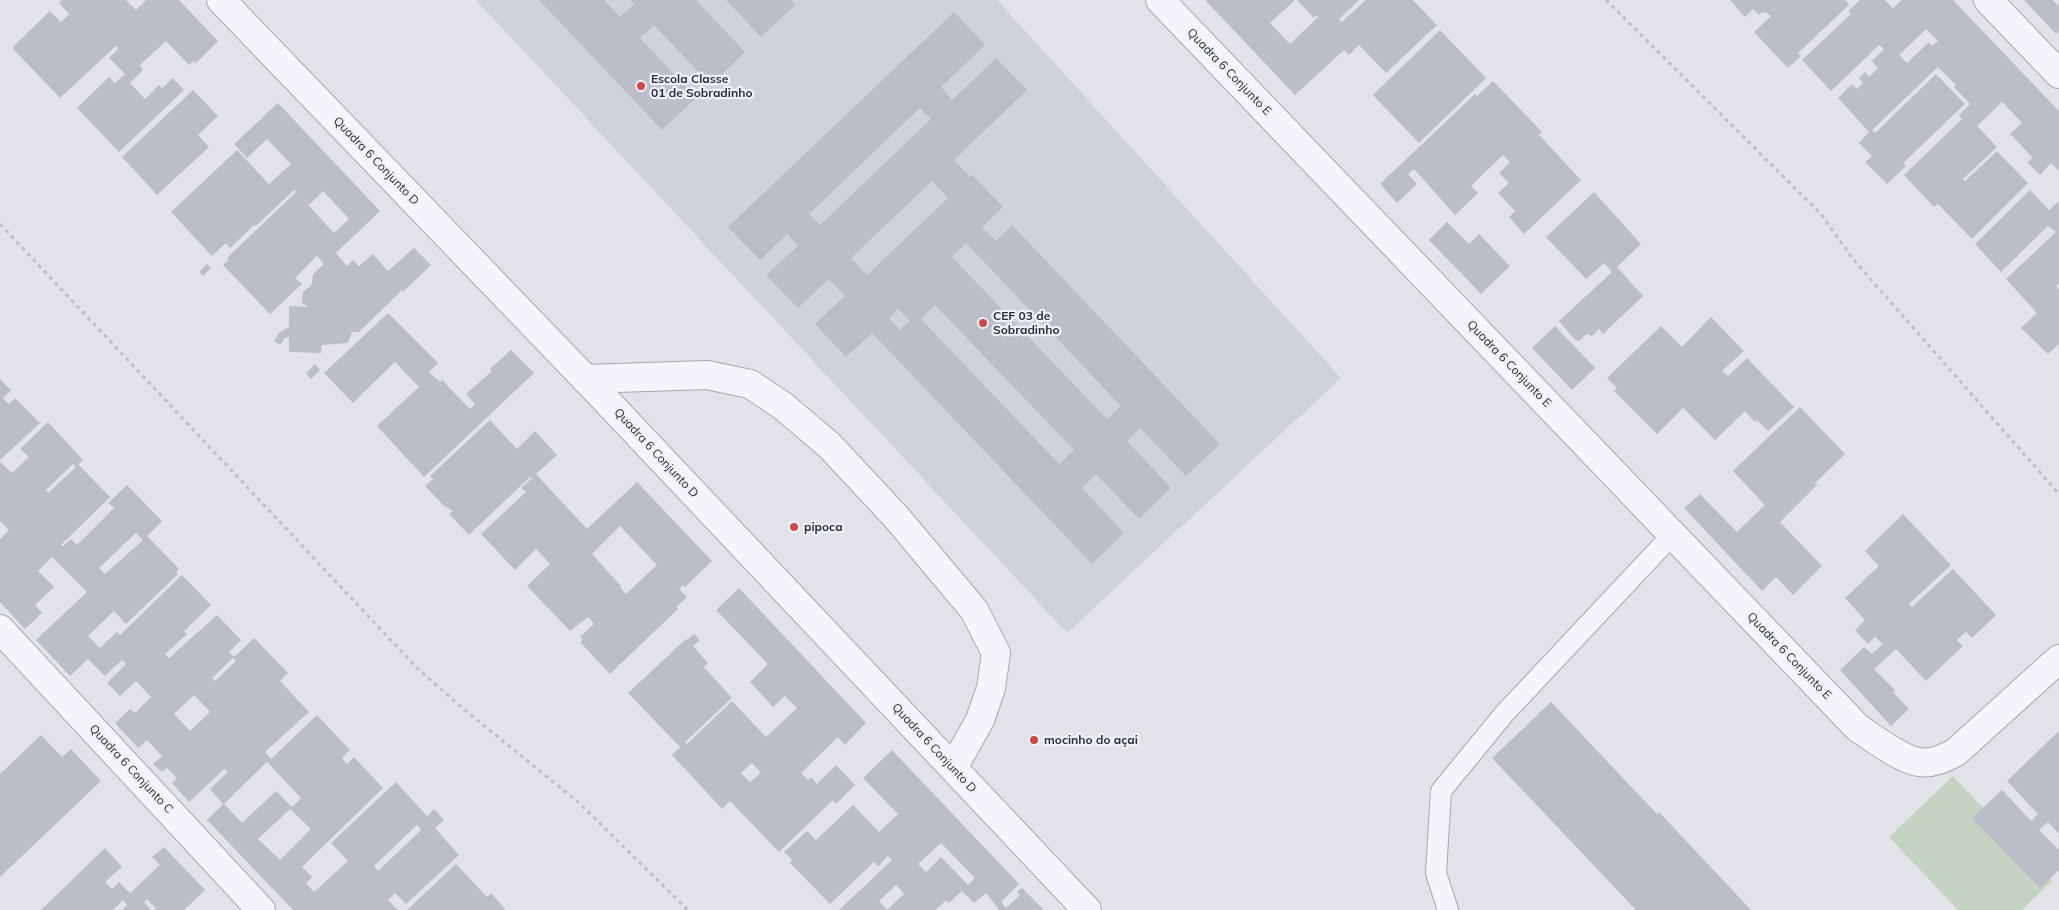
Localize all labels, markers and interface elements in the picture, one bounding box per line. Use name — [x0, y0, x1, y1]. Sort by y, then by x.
street label: Quadra 6 Conjunto E — [1184, 26, 1274, 118]
place label: Escola Classe 01 de Sobradinho — [651, 72, 753, 100]
marker: Escola Classe 01 de Sobradinho — [635, 80, 647, 92]
street label: Quadra 6 Conjunto D — [330, 114, 422, 208]
place label: CEF 03 de Sobradinho — [993, 309, 1060, 337]
marker: CEF 03 de Sobradinho — [977, 317, 989, 329]
street label: Quadra 6 Conjunto E — [1464, 318, 1554, 410]
street label: Quadra 6 Conjunto D — [611, 405, 701, 501]
place label: pipoca — [804, 520, 843, 534]
marker: pipoca — [788, 521, 800, 533]
street label: Quadra 6 Conjunto E — [1744, 610, 1834, 702]
street label: Quadra 6 Conjunto D — [889, 700, 979, 796]
street label: Quadra 6 Conjunto C — [86, 722, 176, 816]
place label: mocinho do açai — [1044, 733, 1138, 747]
marker: mocinho do açai — [1028, 734, 1040, 746]

